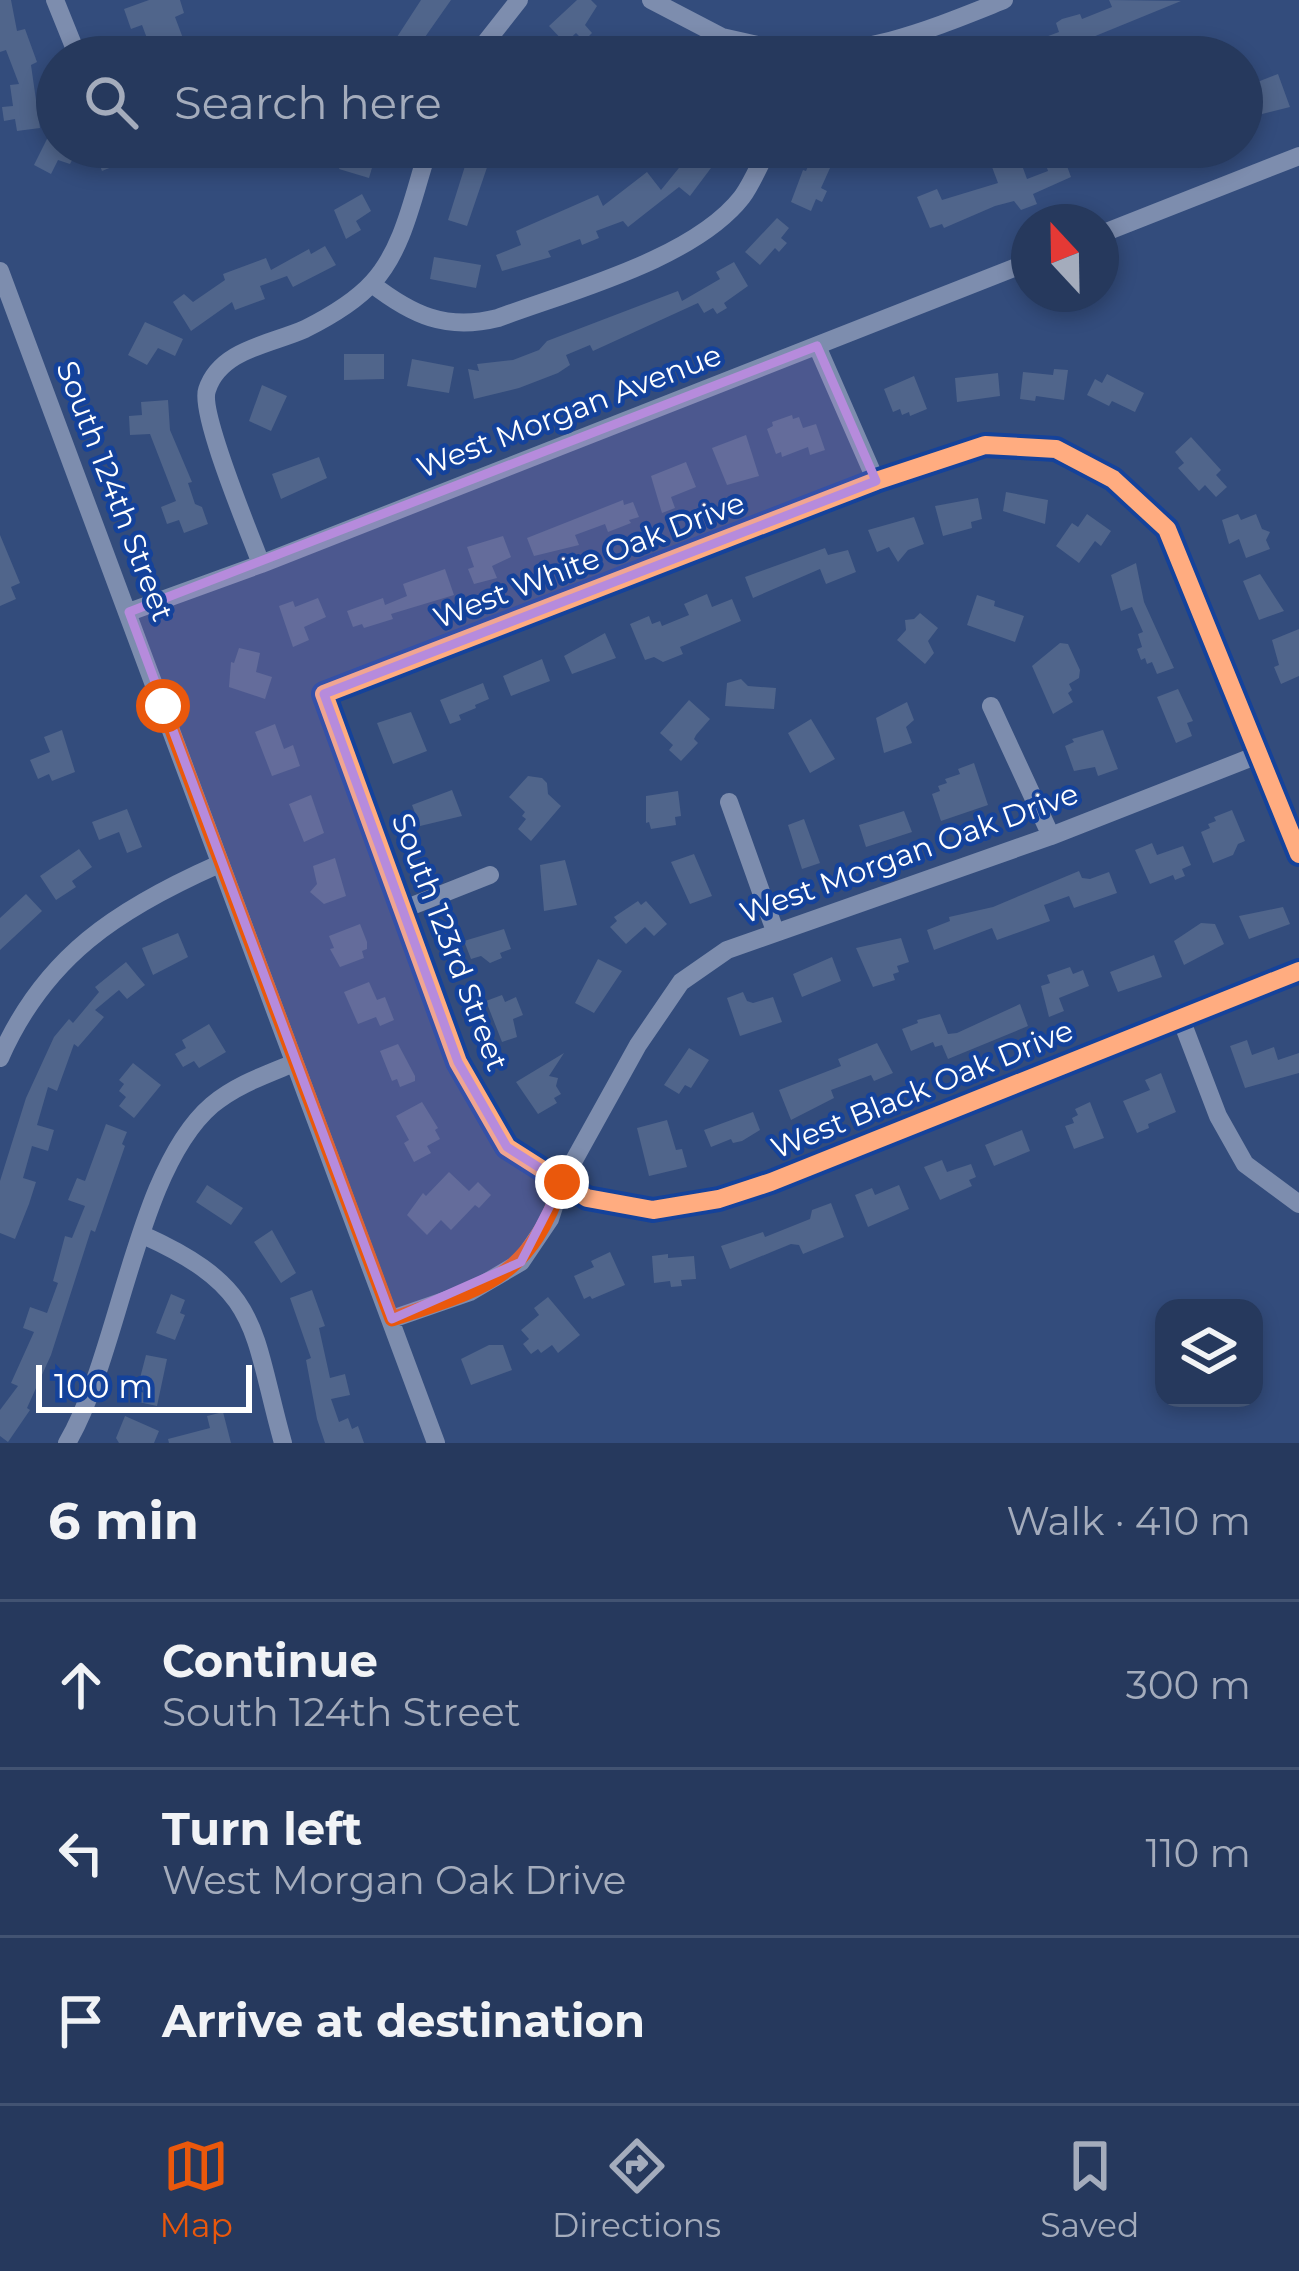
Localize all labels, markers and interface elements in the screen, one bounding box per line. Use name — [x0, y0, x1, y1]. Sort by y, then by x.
search box — [36, 36, 1263, 168]
icon: search — [78, 69, 144, 135]
text: Search here — [174, 75, 442, 130]
north arrow — [1011, 204, 1119, 312]
street label: West Morgan Avenue — [412, 336, 726, 486]
street label: South 124th Street — [48, 356, 182, 626]
street label: West White Oak Drive — [428, 484, 750, 636]
route start — [136, 679, 190, 733]
street label: West Morgan Oak Drive — [735, 775, 1083, 931]
street label: South 123rd Street — [384, 808, 516, 1076]
street label: West Black Oak Drive — [766, 1011, 1078, 1167]
route end — [535, 1155, 589, 1209]
map controls — [1155, 1299, 1263, 1407]
button: layers — [1155, 1299, 1263, 1407]
scale bar — [36, 1359, 252, 1412]
text: 100 m — [54, 1366, 153, 1406]
text: 6 min — [48, 1490, 199, 1552]
text: Walk · 410 m — [1006, 1497, 1251, 1545]
text: Continue — [162, 1633, 378, 1688]
icon: ahead — [48, 1652, 114, 1718]
text: 300 m — [1126, 1661, 1251, 1709]
text: South 124th Street — [162, 1688, 521, 1736]
text: Turn left — [162, 1801, 362, 1856]
icon: left — [48, 1820, 114, 1886]
text: 110 m — [1145, 1829, 1251, 1877]
text: West Morgan Oak Drive — [162, 1856, 626, 1904]
icon: arrive — [48, 1988, 114, 2054]
text: Arrive at destination — [162, 1993, 645, 2048]
tab: Map — [160, 2133, 233, 2245]
tab: Directions — [552, 2133, 721, 2245]
tab: Saved — [1040, 2133, 1139, 2245]

